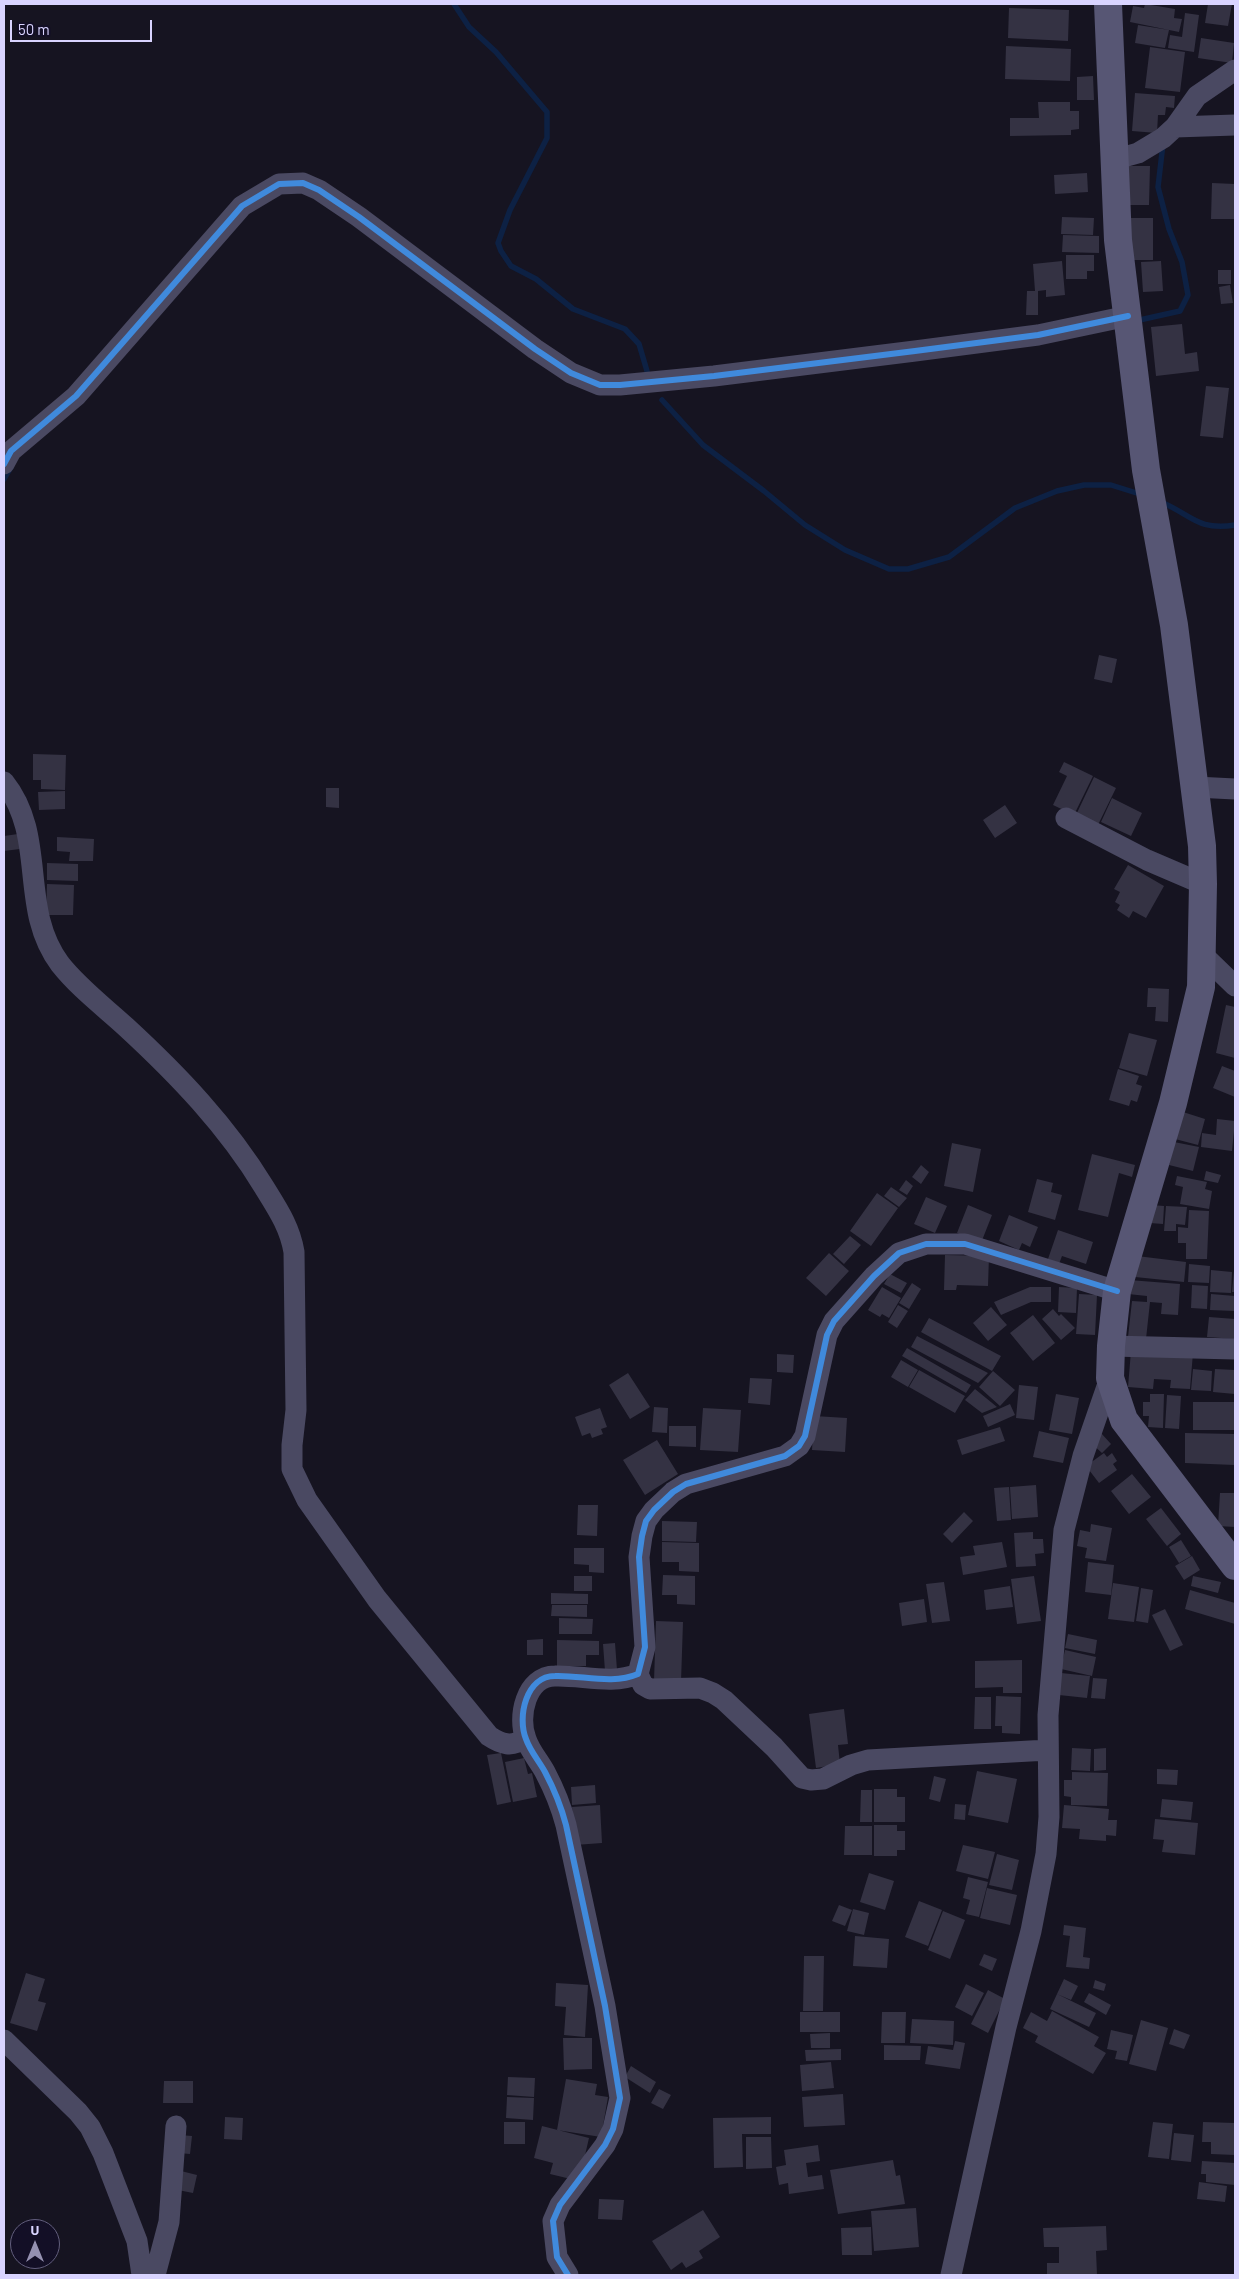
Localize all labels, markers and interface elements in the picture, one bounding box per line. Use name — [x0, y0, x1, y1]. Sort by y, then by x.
scale bar — [12, 10, 155, 42]
text: 50 m — [18, 20, 50, 38]
north arrow — [10, 2219, 60, 2269]
text: U — [31, 2221, 39, 2238]

